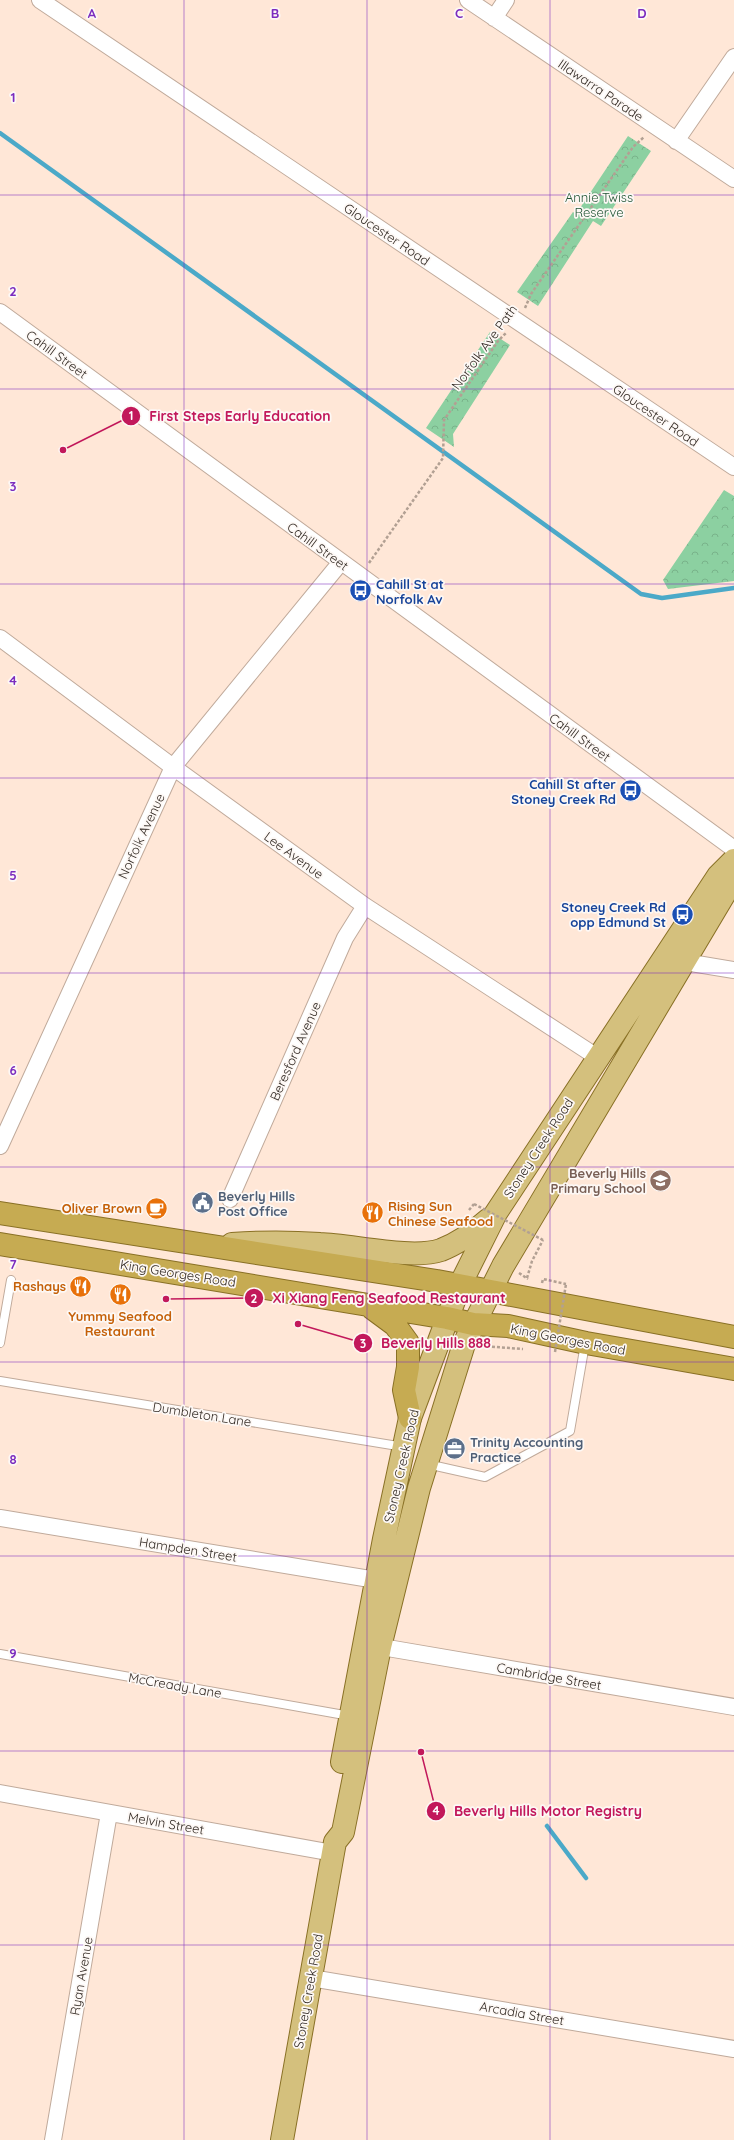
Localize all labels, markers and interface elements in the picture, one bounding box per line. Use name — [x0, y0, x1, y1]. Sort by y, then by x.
text: A — [88, 5, 97, 21]
text: B — [271, 5, 279, 21]
text: C — [455, 5, 463, 21]
text: D — [637, 5, 647, 21]
street label: Illawarra Parade — [555, 56, 647, 124]
text: 1 — [10, 89, 16, 105]
park label: Annie Twiss Reserve — [565, 189, 633, 220]
street label: Gloucester Road — [341, 199, 433, 269]
text: 2 — [9, 283, 17, 299]
street label: Norfolk Ave Path — [448, 301, 520, 393]
street label: Cahill Street — [23, 326, 91, 382]
street label: Gloucester Road — [610, 380, 702, 450]
callout: First Steps Early Education — [121, 403, 339, 429]
text: First Steps Early Education — [149, 407, 331, 425]
text: 1 — [129, 408, 133, 423]
text: 3 — [10, 478, 17, 494]
street label: Cahill Street — [284, 518, 352, 574]
place label: Cahill St at Norfolk Av — [376, 576, 444, 607]
bus stop icon: Cahill St at Norfolk Av — [347, 578, 373, 604]
text: 4 — [9, 672, 17, 688]
street label: Cahill Street — [546, 709, 614, 765]
place label: Cahill St after Stoney Creek Rd — [511, 776, 616, 807]
bus stop icon: Cahill St after Stoney Creek Rd — [618, 778, 644, 804]
street label: Norfolk Avenue — [114, 791, 168, 881]
street label: Lee Avenue — [261, 828, 327, 882]
text: 5 — [9, 867, 17, 883]
place label: Stoney Creek Rd opp Edmund St — [561, 899, 666, 930]
bus stop icon: Stoney Creek Rd opp Edmund St — [669, 901, 695, 927]
street label: Beresford Avenue — [266, 999, 324, 1103]
text: 6 — [9, 1062, 17, 1078]
street label: Stoney Creek Road — [500, 1095, 576, 1201]
place label: Beverly Hills Primary School — [551, 1165, 646, 1196]
school or university icon: Beverly Hills Primary School — [648, 1167, 674, 1193]
place label: Beverly Hills Post Office — [218, 1188, 295, 1219]
public building icon: Beverly Hills Post Office — [189, 1190, 215, 1216]
cafe icon: Oliver Brown — [144, 1195, 170, 1221]
place label: Rising Sun Chinese Seafood — [388, 1198, 493, 1229]
place label: Oliver Brown — [62, 1200, 142, 1216]
restaurant icon: Rising Sun Chinese Seafood — [359, 1200, 385, 1226]
text: 7 — [9, 1256, 17, 1272]
street label: King Georges Road — [119, 1256, 237, 1290]
restaurant icon: Rashays — [68, 1273, 94, 1299]
place label: Rashays — [13, 1278, 66, 1294]
restaurant icon: Yummy Seafood Restaurant — [107, 1281, 133, 1307]
callout: Xi Xiang Feng Seafood Restaurant — [244, 1285, 513, 1311]
text: Xi Xiang Feng Seafood Restaurant — [272, 1289, 506, 1307]
text: 2 — [251, 1291, 258, 1306]
place label: Yummy Seafood Restaurant — [68, 1308, 172, 1339]
street label: King Georges Road — [509, 1320, 627, 1358]
callout: Beverly Hills 888 — [353, 1330, 499, 1356]
text: Beverly Hills 888 — [381, 1334, 491, 1352]
text: 3 — [360, 1336, 366, 1351]
street label: Dumbleton Lane — [152, 1398, 252, 1430]
street label: Stoney Creek Road — [380, 1408, 422, 1524]
place label: Trinity Accounting Practice — [470, 1434, 583, 1465]
office icon: Trinity Accounting Practice — [442, 1436, 468, 1462]
text: 8 — [9, 1451, 17, 1467]
street label: Hampden Street — [138, 1533, 238, 1565]
text: 9 — [9, 1645, 17, 1661]
street label: Cambridge Street — [495, 1659, 603, 1693]
street label: McCready Lane — [127, 1669, 223, 1701]
callout: Beverly Hills Motor Registry — [426, 1798, 650, 1824]
text: Beverly Hills Motor Registry — [454, 1802, 642, 1820]
text: 4 — [432, 1803, 440, 1818]
street label: Melvin Street — [127, 1808, 205, 1838]
street label: Stoney Creek Road — [290, 1933, 326, 2049]
street label: Ryan Avenue — [66, 1935, 96, 2017]
street label: Arcadia Street — [479, 1998, 565, 2028]

